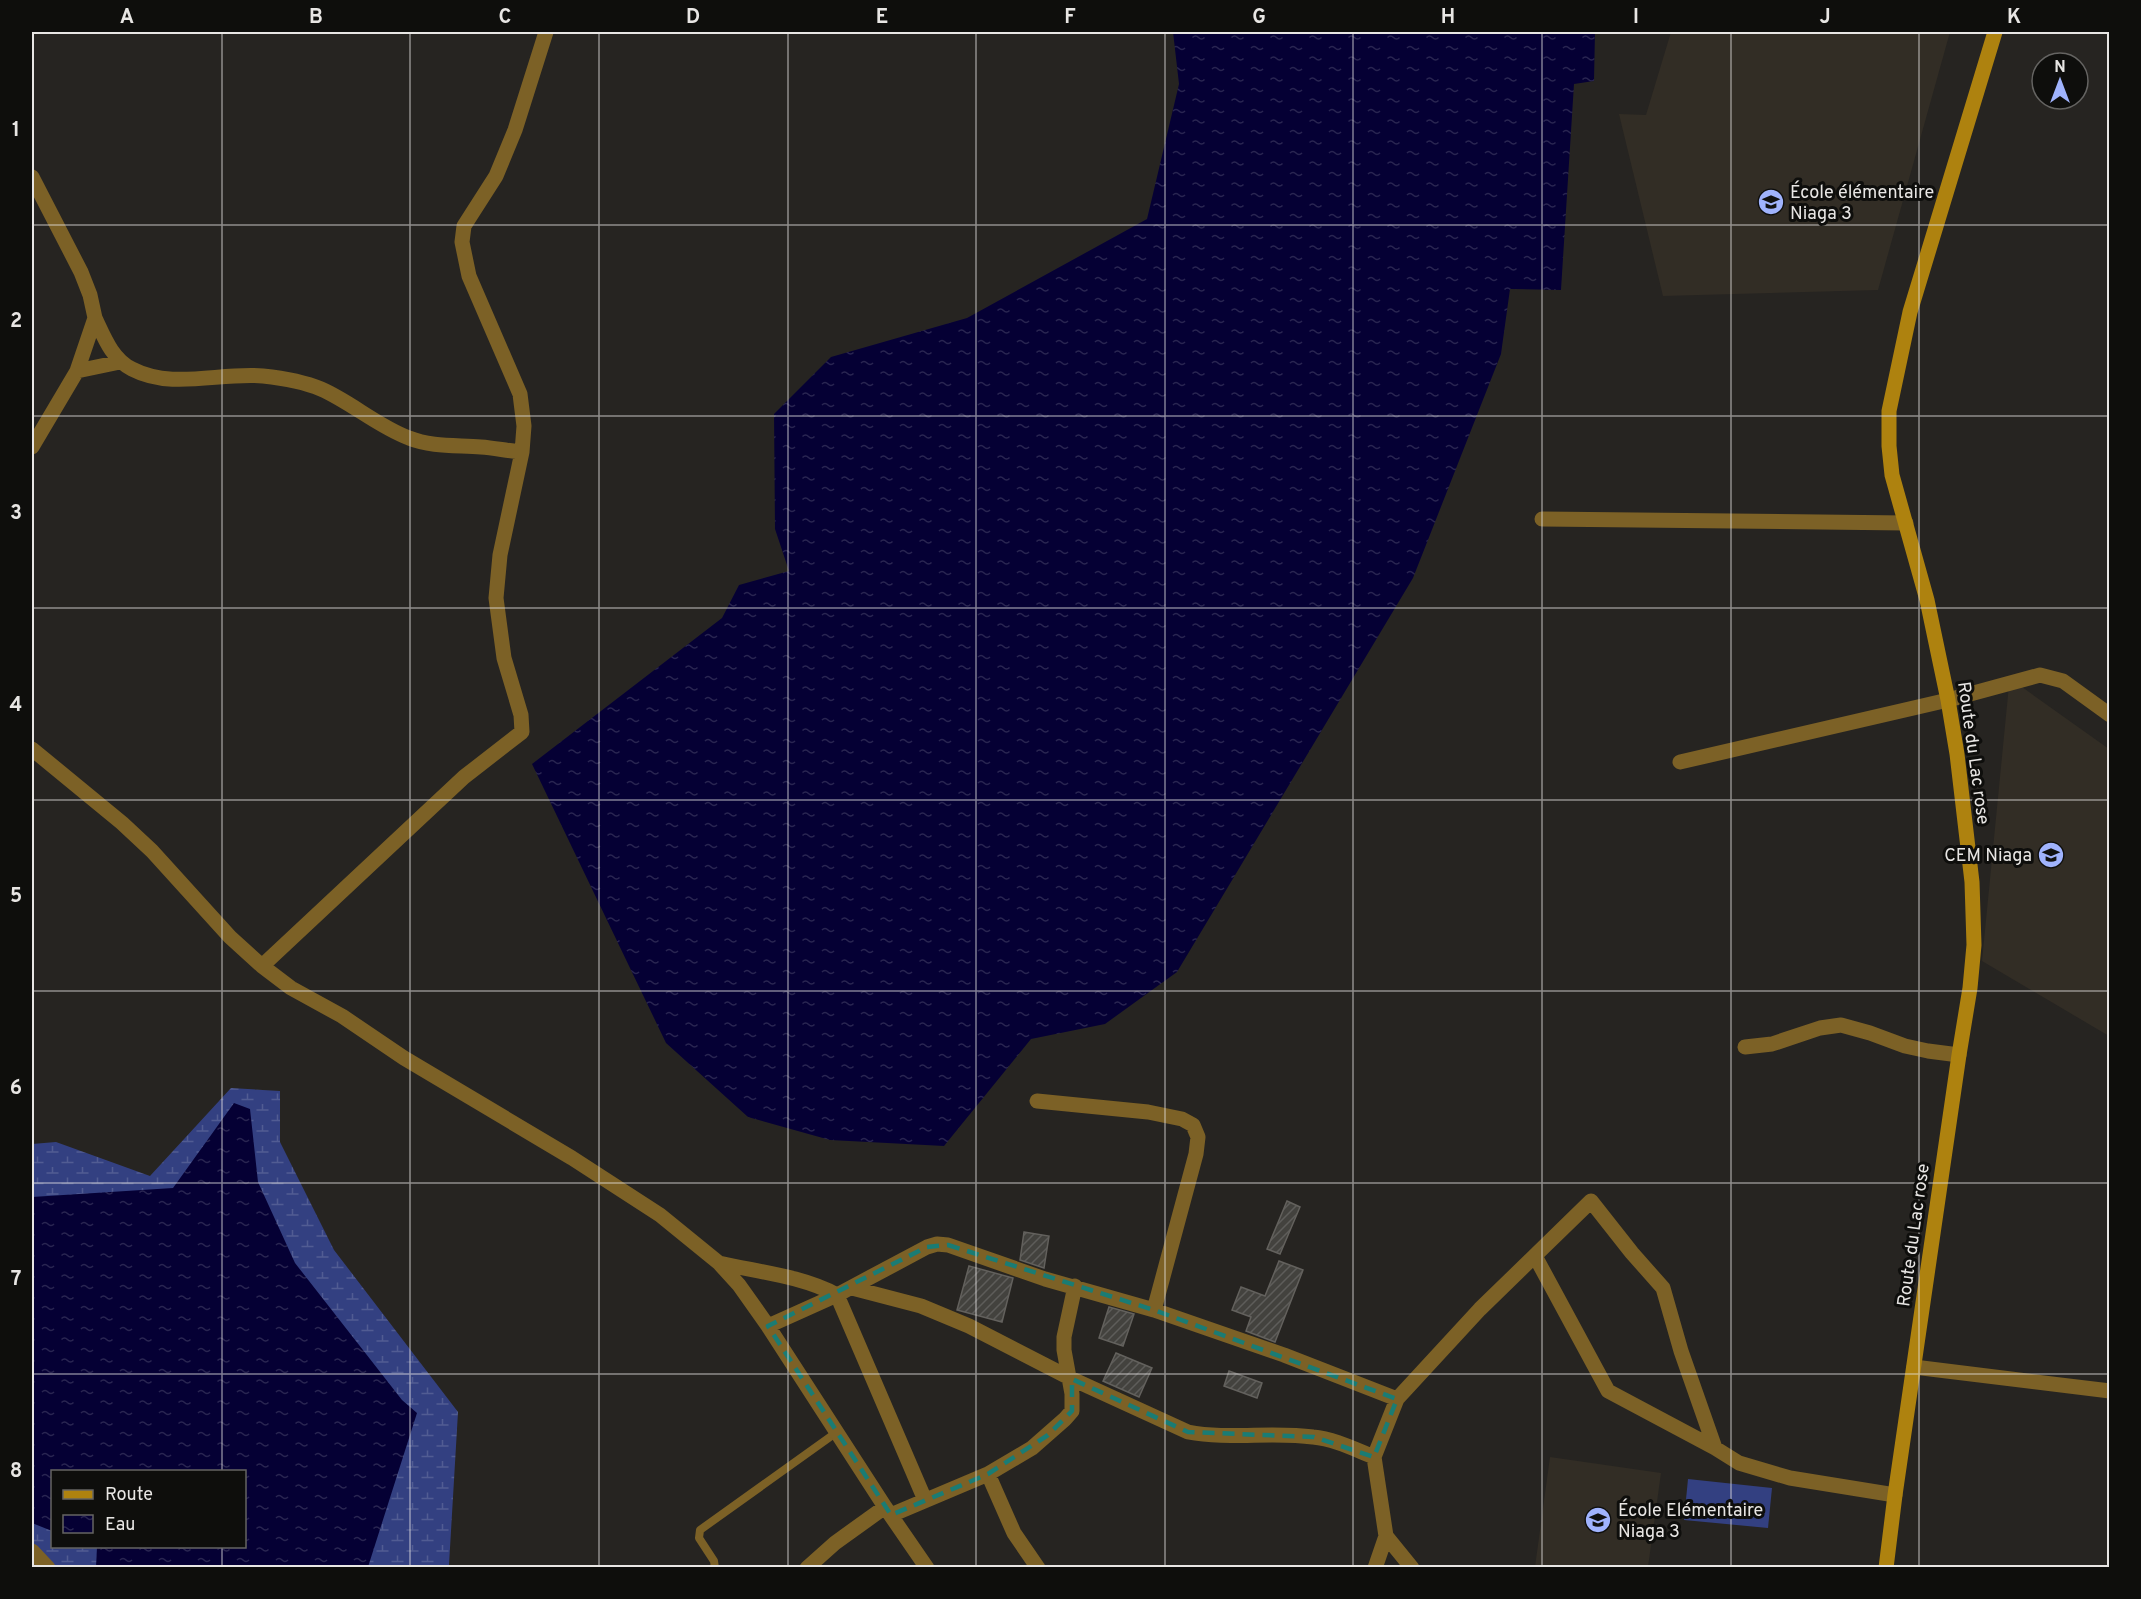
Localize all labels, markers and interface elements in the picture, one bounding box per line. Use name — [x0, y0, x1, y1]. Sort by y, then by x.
text: A — [120, 5, 134, 31]
text: B — [309, 5, 323, 31]
text: C — [499, 5, 511, 31]
text: D — [686, 5, 700, 31]
text: E — [876, 5, 888, 31]
text: F — [1064, 5, 1076, 31]
text: G — [1252, 5, 1266, 31]
text: H — [1441, 5, 1455, 31]
text: I — [1633, 5, 1639, 31]
text: J — [1819, 5, 1831, 31]
text: K — [2007, 5, 2021, 31]
north arrow — [2030, 51, 2090, 111]
text: N — [2054, 58, 2066, 78]
text: 1 — [12, 118, 20, 144]
place label: École élémentaire Niaga 3 — [1790, 180, 1934, 226]
school or university icon: École élémentaire Niaga 3 — [1756, 187, 1786, 217]
text: 2 — [10, 309, 22, 335]
text: 3 — [10, 501, 22, 527]
street label: Route du Lac rose — [1951, 680, 1994, 826]
text: 4 — [10, 693, 22, 719]
school or university icon: CEM Niaga — [2036, 840, 2066, 870]
place label: CEM Niaga — [1944, 845, 2032, 868]
text: 5 — [10, 884, 22, 910]
text: 6 — [10, 1076, 22, 1102]
street label: Route du Lac rose — [1893, 1162, 1936, 1308]
text: 7 — [11, 1267, 21, 1293]
text: 8 — [10, 1459, 22, 1485]
legend — [51, 1470, 246, 1548]
text: Route — [105, 1484, 153, 1507]
place label: École Elémentaire Niaga 3 — [1618, 1498, 1763, 1544]
school or university icon: École Elémentaire Niaga 3 — [1583, 1505, 1613, 1535]
text: Eau — [105, 1514, 135, 1537]

